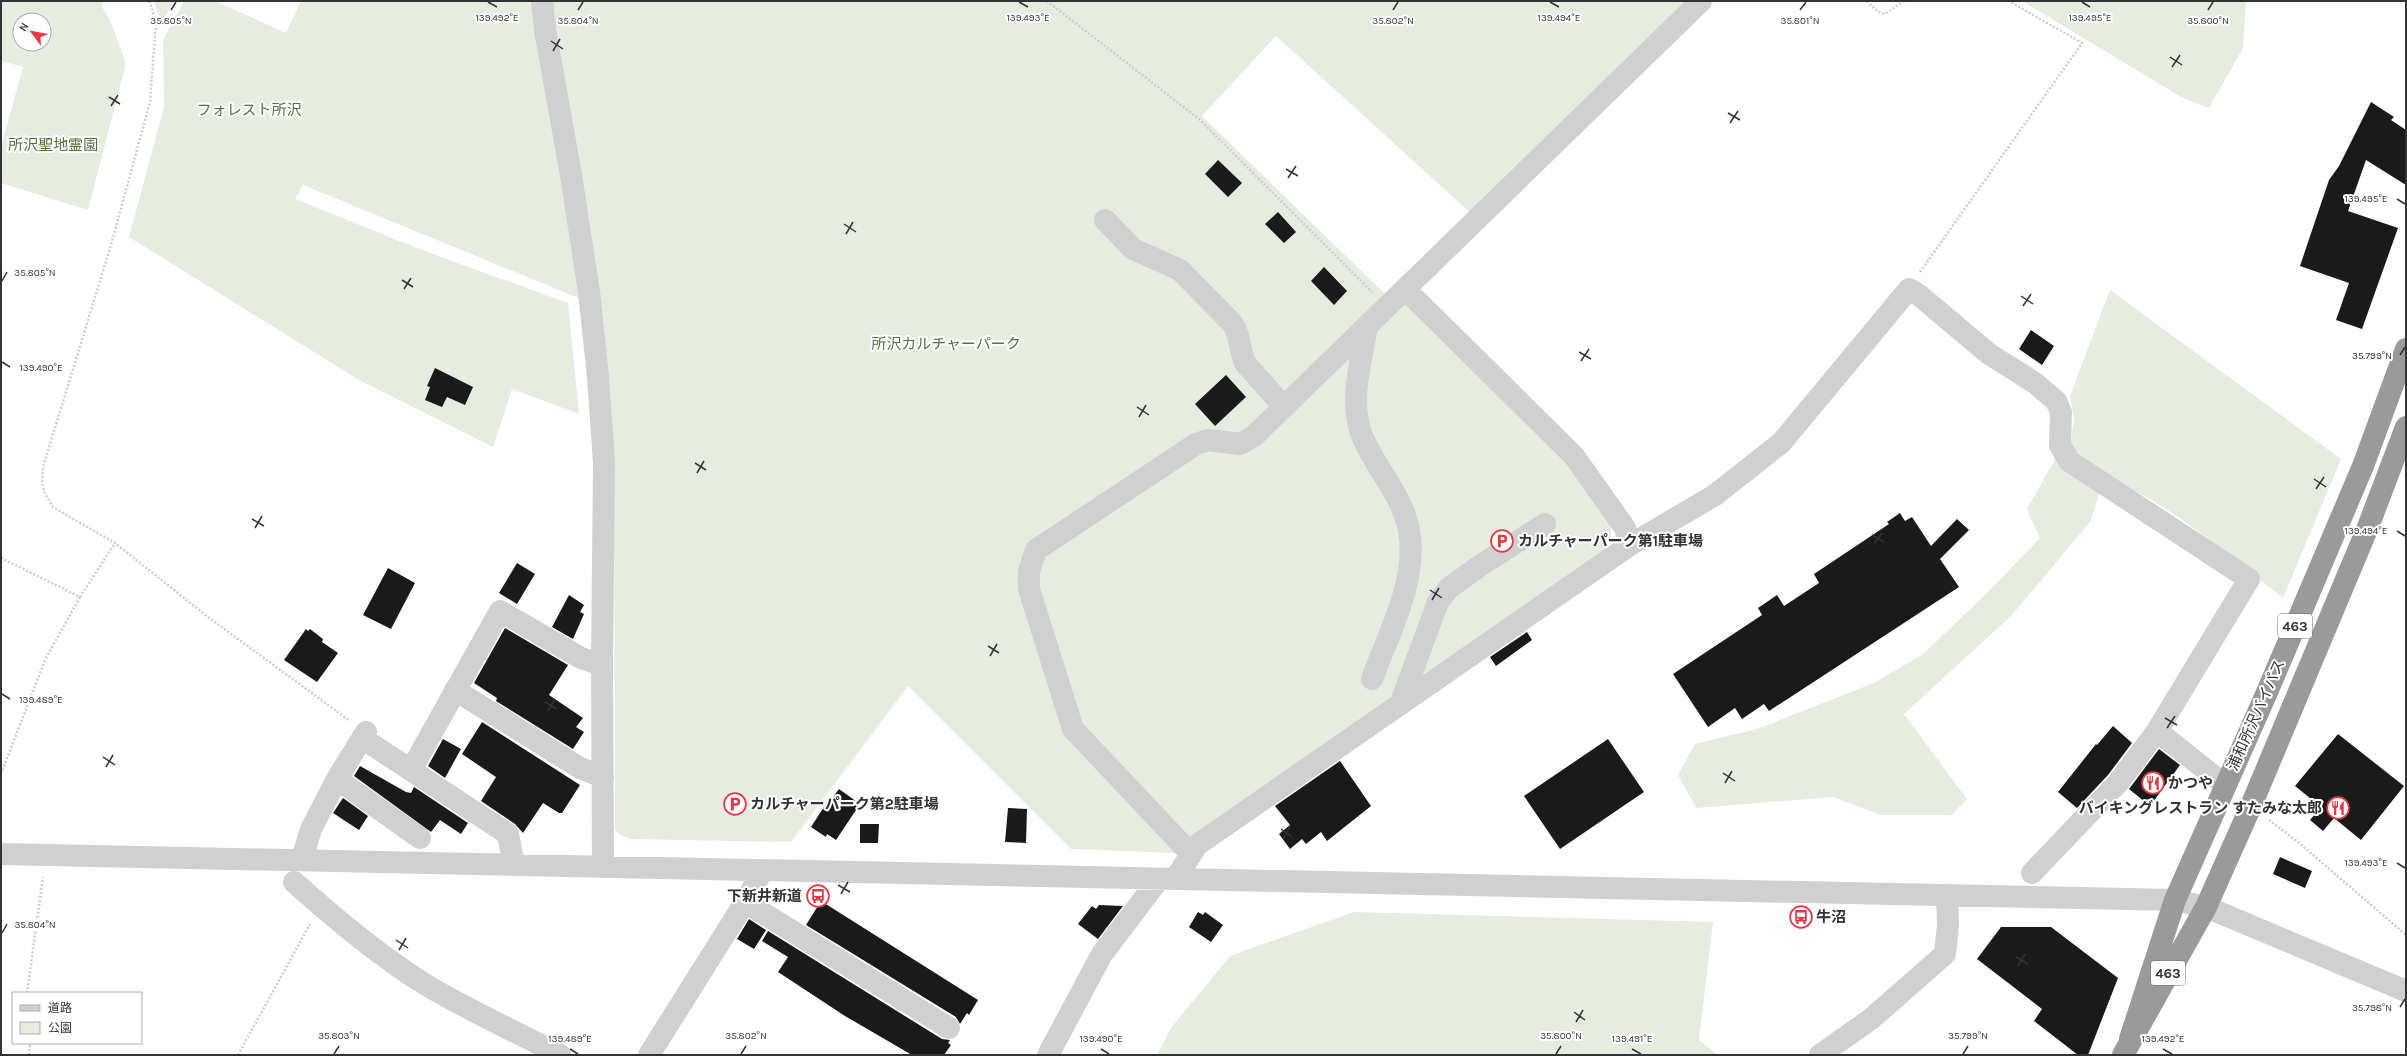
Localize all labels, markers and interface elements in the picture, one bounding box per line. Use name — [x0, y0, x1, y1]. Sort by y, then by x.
north arrow — [12, 12, 52, 52]
text: 139.492°E — [475, 12, 519, 24]
text: 139.493°E — [1006, 12, 1050, 24]
text: 139.494°E — [1538, 12, 1580, 24]
text: 139.495°E — [2069, 12, 2111, 24]
text: 35.805°N — [150, 15, 192, 27]
text: 35.804°N — [557, 15, 599, 27]
text: 35.802°N — [1372, 15, 1414, 27]
text: 35.801°N — [1781, 15, 1819, 27]
text: 35.800°N — [2187, 15, 2229, 27]
text: N — [16, 20, 32, 34]
park label: フォレスト所沢 — [196, 101, 302, 119]
park label: 所沢聖地霊園 — [8, 136, 98, 154]
text: 139.495°E — [2345, 193, 2387, 205]
text: 35.805°N — [14, 267, 56, 279]
park label: 所沢カルチャーパーク — [871, 335, 1021, 353]
text: 35.799°N — [2352, 350, 2392, 362]
text: 139.490°E — [19, 362, 63, 374]
text: 139.494°E — [2345, 525, 2387, 537]
parking icon: カルチャーパーク第1駐車場 — [1489, 528, 1515, 554]
place label: カルチャーパーク第1駐車場 — [1518, 532, 1703, 550]
road number: 463 — [2278, 614, 2312, 638]
street label: 浦和所沢バイパス — [2223, 657, 2289, 773]
text: 139.489°E — [19, 694, 63, 706]
restaurant icon: かつや — [2140, 770, 2166, 796]
place label: かつや — [2168, 774, 2213, 792]
parking icon: カルチャーパーク第2駐車場 — [722, 791, 748, 817]
place label: カルチャーパーク第2駐車場 — [750, 795, 939, 813]
restaurant icon: バイキングレストラン すたみな太郎 — [2325, 795, 2351, 821]
place label: バイキングレストラン すたみな太郎 — [2079, 799, 2322, 817]
text: 139.493°E — [2344, 857, 2388, 869]
bus stop icon: 下新井新道 — [805, 883, 831, 909]
place label: 下新井新道 — [727, 887, 802, 905]
bus stop icon: 牛沼 — [1788, 904, 1814, 930]
place label: 牛沼 — [1816, 908, 1846, 926]
text: 35.804°N — [14, 919, 56, 931]
road number: 463 — [2151, 961, 2185, 985]
legend — [12, 992, 142, 1044]
text: 道路 — [48, 1001, 72, 1015]
text: 35.798°N — [2352, 1002, 2392, 1014]
text: 公園 — [48, 1021, 72, 1035]
text: 35.803°N — [318, 1030, 360, 1042]
text: 35.802°N — [725, 1030, 767, 1042]
text: 35.800°N — [1540, 1030, 1582, 1042]
text: 35.799°N — [1948, 1030, 1988, 1042]
text: 139.489°E — [548, 1033, 592, 1045]
text: 139.490°E — [1079, 1033, 1123, 1045]
text: 139.491°E — [1612, 1033, 1652, 1045]
text: 139.492°E — [2141, 1033, 2185, 1045]

